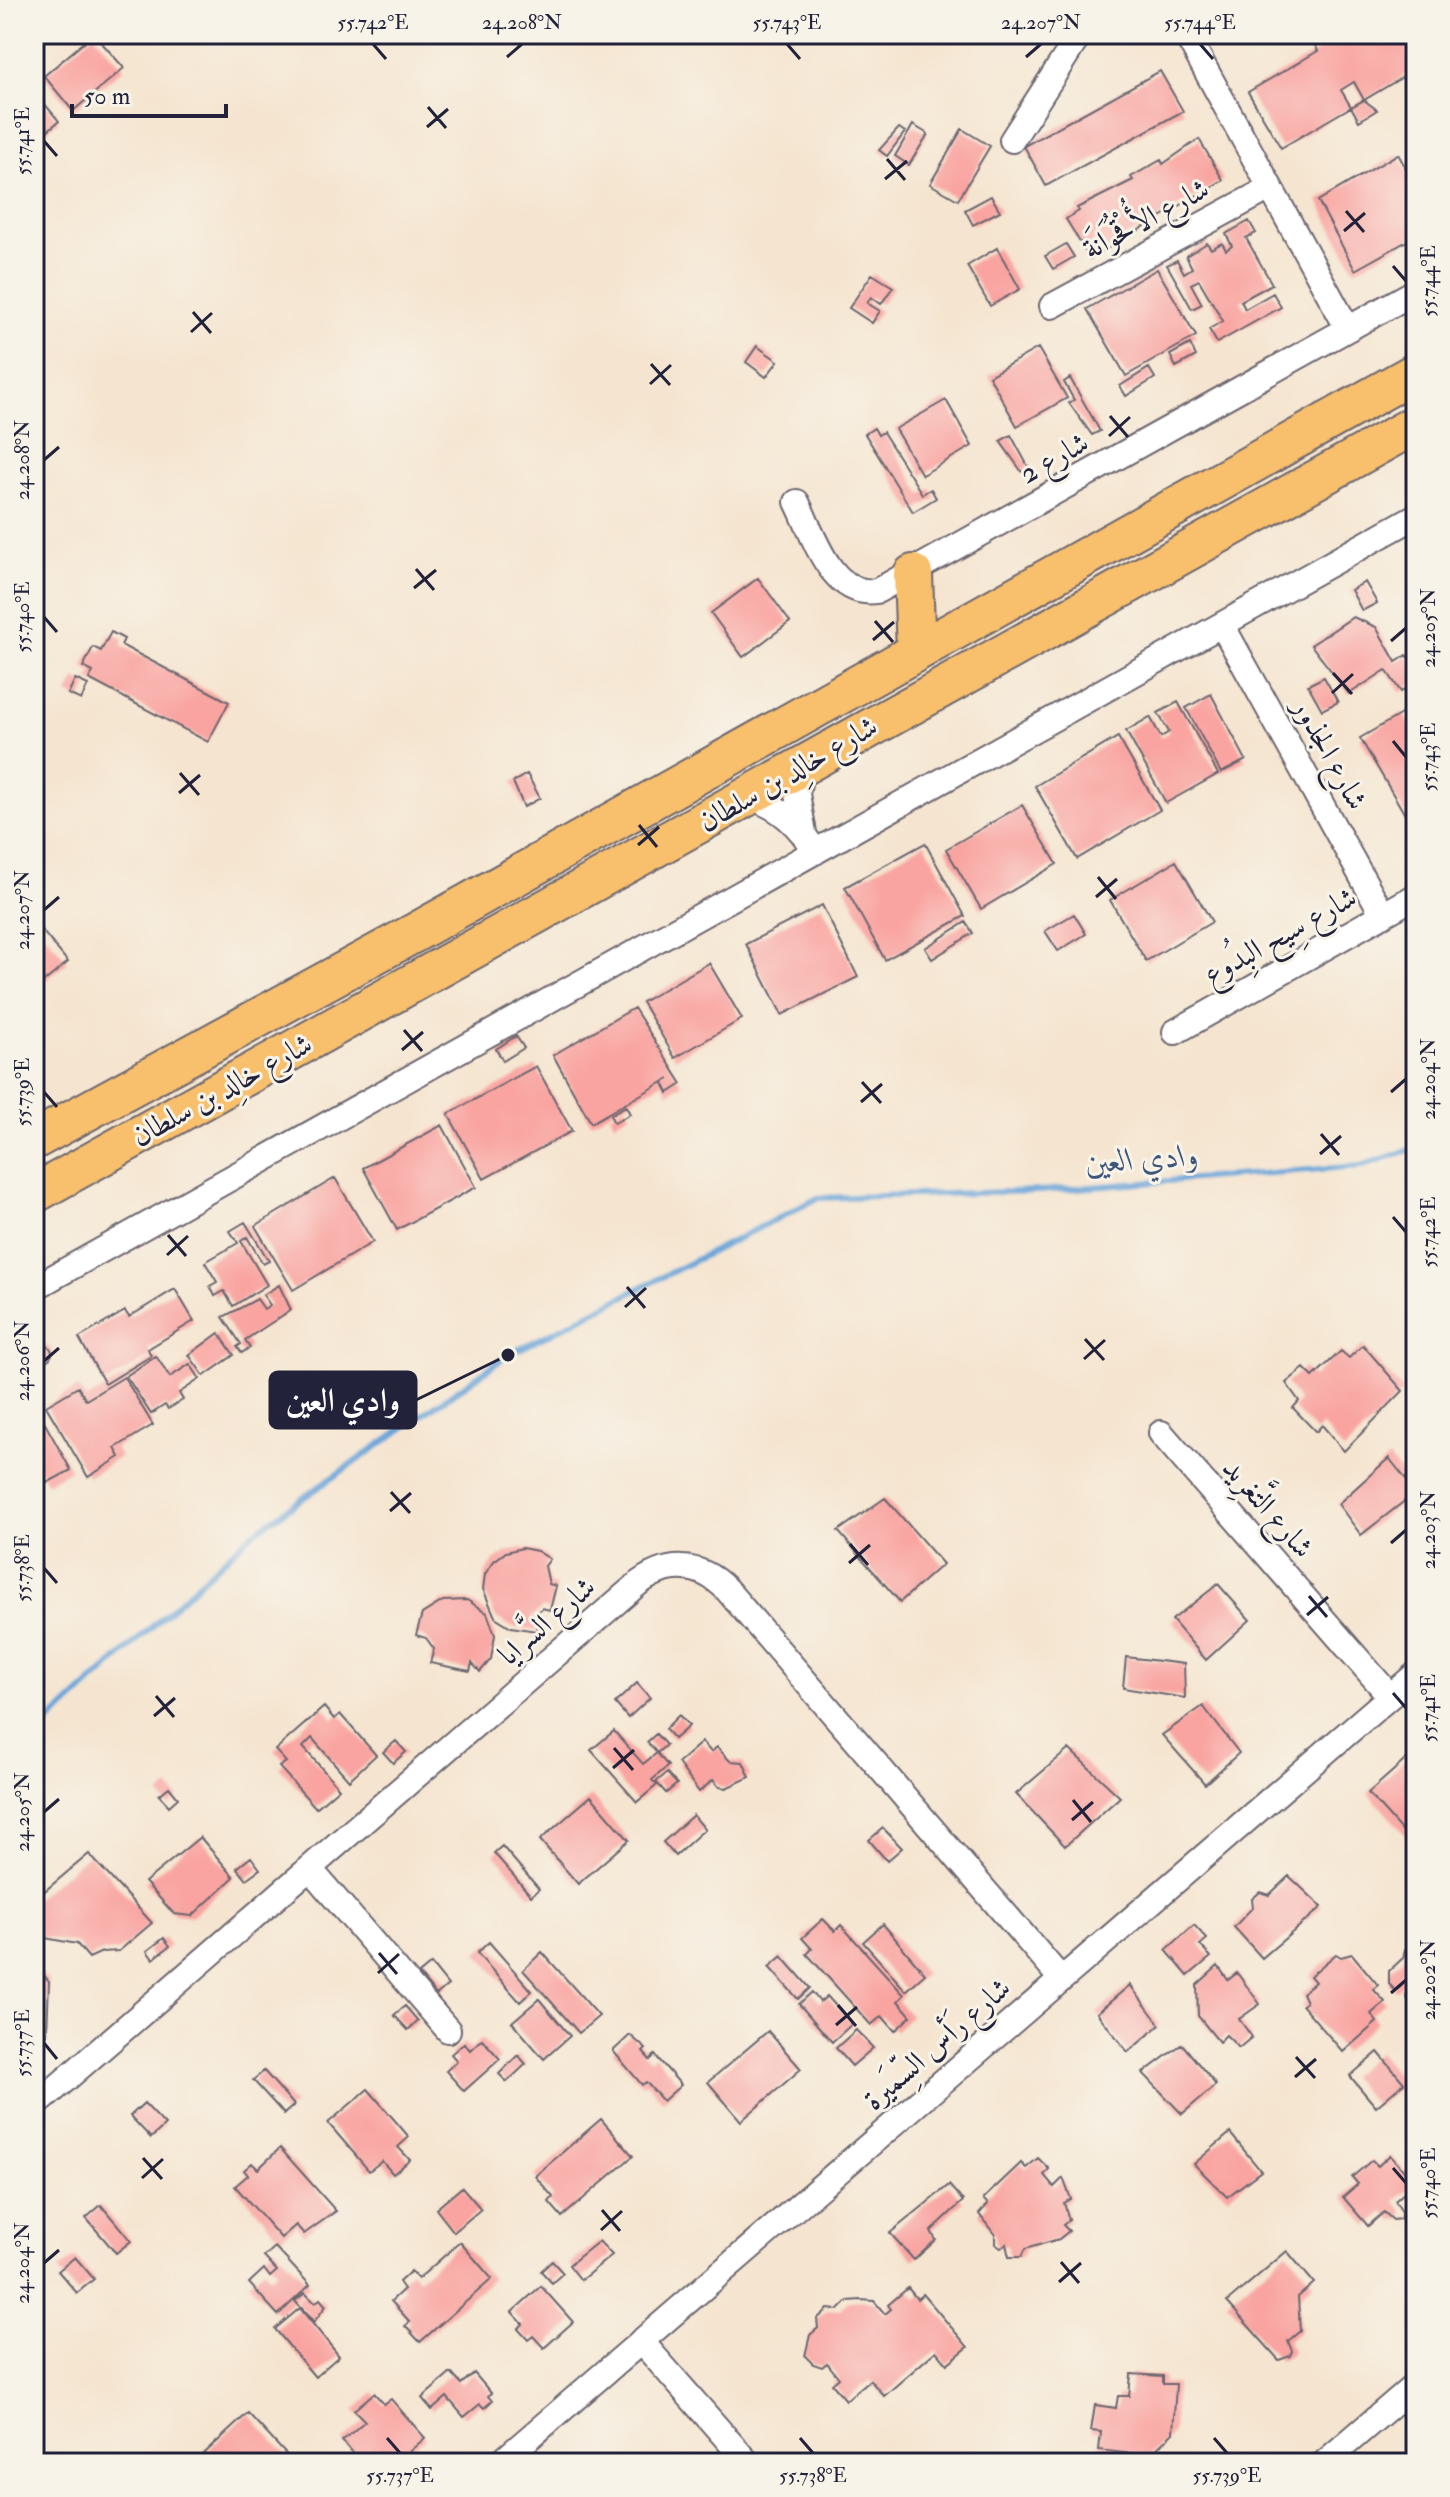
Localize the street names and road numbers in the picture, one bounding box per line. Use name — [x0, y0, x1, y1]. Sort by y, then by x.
street label: شارع الأُقْحُوَانَة — [1071, 160, 1218, 273]
street label: شارع 2 — [1013, 424, 1098, 497]
street label: شارع الجذور — [1278, 689, 1376, 819]
street label: شارع خالِد بن سلطان — [692, 708, 887, 845]
street label: شارع سِيح البِدُوع — [1193, 873, 1367, 1000]
street label: شارع خالِد بن سلطان — [125, 1025, 322, 1160]
street label: شارع التَّغرِيد — [1210, 1445, 1327, 1570]
street label: شارع السَّرايا — [486, 1563, 607, 1678]
street label: شارع رَأس السِّمَيرة — [853, 1967, 1022, 2123]

